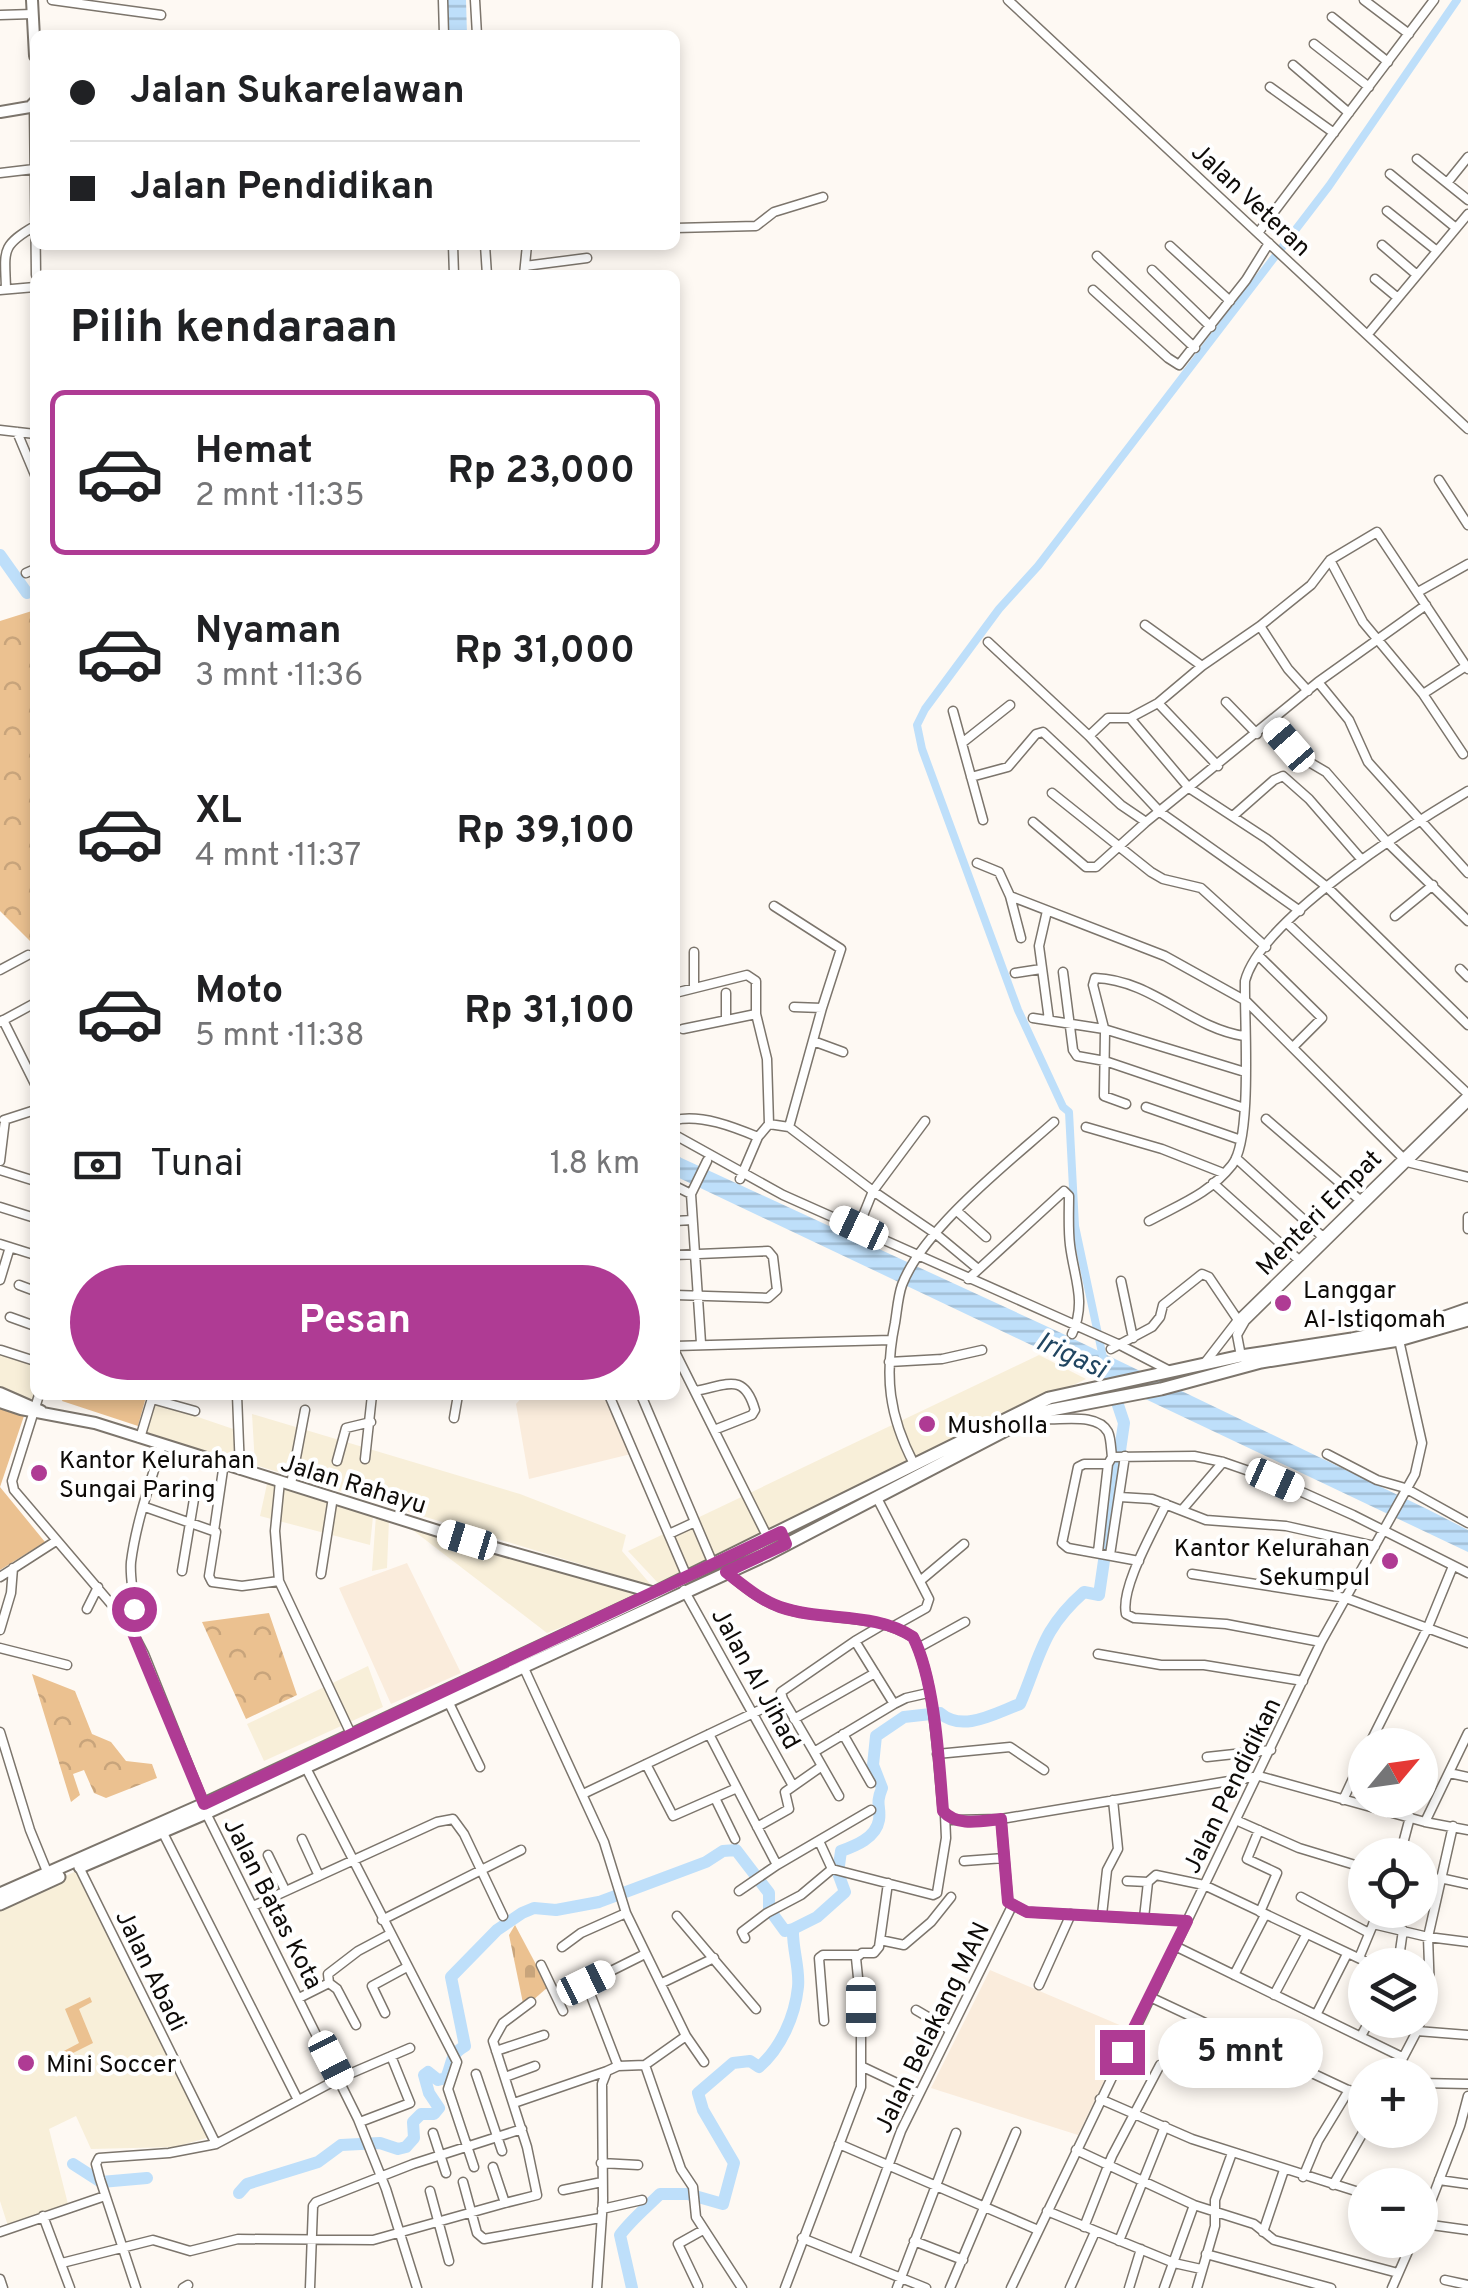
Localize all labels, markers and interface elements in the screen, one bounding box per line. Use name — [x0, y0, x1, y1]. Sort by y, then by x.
text: Jalan Sukarelawan — [130, 68, 465, 117]
street label: Jalan Veteran — [1183, 137, 1317, 265]
text: Jalan Pendidikan — [130, 164, 435, 213]
text: Pilih kendaraan — [70, 301, 398, 358]
icon: car — [75, 428, 165, 518]
text: Hemat — [195, 428, 313, 477]
text: Rp 23,000 — [447, 448, 635, 497]
text: 2 mnt · 11:35 — [195, 477, 365, 517]
icon: car — [75, 608, 165, 698]
text: Nyaman — [195, 608, 342, 657]
text: Rp 31,000 — [454, 628, 635, 677]
text: 3 mnt · 11:36 — [195, 657, 363, 697]
car — [1258, 713, 1320, 777]
icon: car — [75, 788, 165, 878]
text: XL — [195, 788, 242, 837]
text: Rp 39,100 — [456, 808, 635, 857]
text: 4 mnt · 11:37 — [195, 837, 361, 877]
icon: car — [75, 968, 165, 1058]
text: Moto — [195, 968, 283, 1017]
text: Rp 31,100 — [464, 988, 635, 1037]
text: 5 mnt · 11:38 — [195, 1017, 364, 1057]
icon: cash — [70, 1138, 125, 1193]
text: Tunai — [150, 1141, 244, 1190]
street label: Menteri Empat — [1250, 1144, 1390, 1284]
text: 1.8 km — [550, 1145, 640, 1185]
car — [825, 1202, 893, 1254]
button: Pesan — [70, 1265, 640, 1380]
place label: Langgar Al-Istiqomah — [1303, 1276, 1446, 1337]
marker: Langgar Al-Istiqomah — [1272, 1292, 1294, 1314]
water label: Irigasi — [1030, 1325, 1114, 1390]
place label: Musholla — [947, 1411, 1048, 1443]
marker: Musholla — [916, 1413, 938, 1435]
place label: Kantor Kelurahan Sungai Paring — [59, 1446, 255, 1507]
street label: Jalan Rahayu — [276, 1449, 430, 1523]
car — [1241, 1454, 1309, 1506]
marker: Kantor Kelurahan Sungai Paring — [28, 1462, 50, 1484]
car — [434, 1517, 500, 1563]
place label: Kantor Kelurahan Sekumpul — [1174, 1534, 1370, 1595]
marker: Kantor Kelurahan Sekumpul — [1379, 1550, 1401, 1572]
route start — [112, 1587, 157, 1632]
street label: Jalan Al Jihad — [702, 1603, 806, 1756]
street label: Jalan Pendidikan — [1177, 1693, 1290, 1880]
north arrow — [1348, 1728, 1438, 1818]
map controls — [1348, 1728, 1438, 2258]
street label: Jalan Batas Kota — [214, 1813, 328, 1995]
button: locate — [1348, 1838, 1438, 1928]
street label: Jalan Abadi — [106, 1905, 192, 2037]
street label: Jalan Belakang MAN — [869, 1918, 999, 2139]
button: layers — [1348, 1948, 1438, 2038]
car — [552, 1956, 620, 2010]
car — [846, 1977, 876, 2037]
callout: 5 mnt — [1157, 2017, 1322, 2087]
car — [304, 2026, 358, 2094]
route end — [1100, 2030, 1145, 2075]
text: 5 mnt — [1197, 2033, 1284, 2073]
place label: Mini Soccer — [46, 2050, 177, 2082]
marker: Mini Soccer — [15, 2052, 37, 2074]
button: + — [1348, 2058, 1438, 2148]
button: − — [1348, 2168, 1438, 2258]

